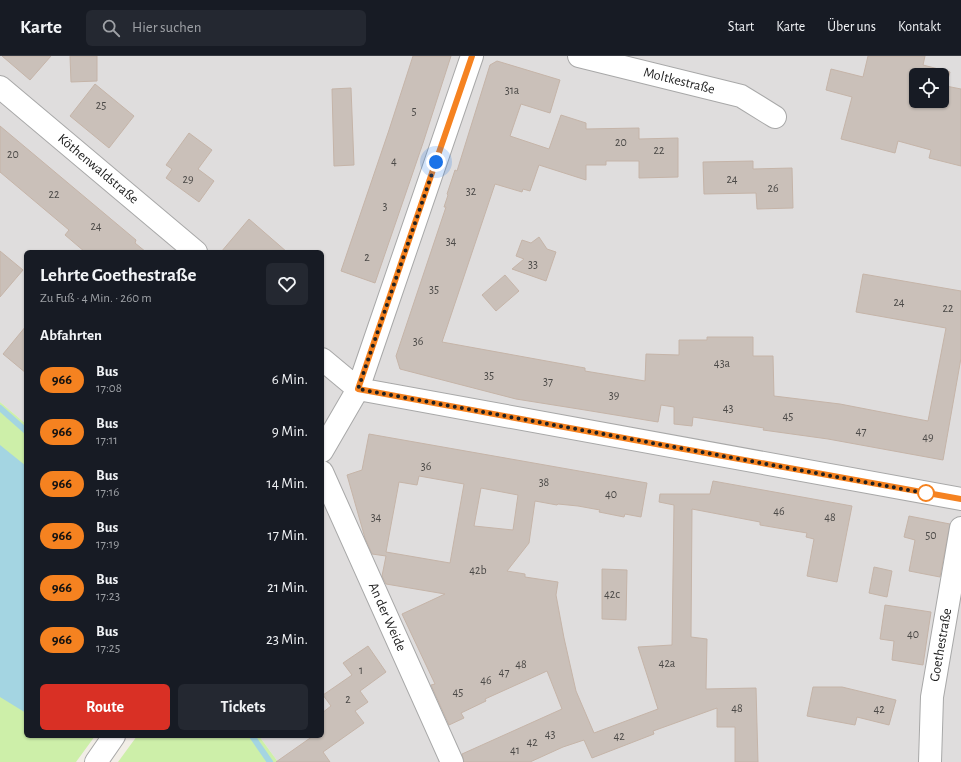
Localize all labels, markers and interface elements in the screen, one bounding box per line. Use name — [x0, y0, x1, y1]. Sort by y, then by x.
search box — [86, 10, 366, 46]
icon: search — [100, 17, 122, 39]
text: Karte — [20, 18, 62, 37]
text: Hier suchen — [132, 20, 201, 35]
text: Start — [728, 20, 754, 34]
text: Karte — [776, 20, 805, 34]
text: Über uns — [827, 20, 876, 34]
text: Kontakt — [898, 20, 941, 34]
street label: Moltkestraße — [642, 65, 716, 97]
map controls — [909, 68, 949, 108]
button: locate — [909, 68, 949, 108]
house number: 31a — [505, 84, 520, 96]
house number: 25 — [96, 99, 106, 111]
house number: 5 — [411, 105, 417, 117]
street label: Köthenwaldstraße — [55, 131, 141, 207]
house number: 20 — [615, 136, 627, 148]
house number: 22 — [654, 144, 665, 156]
house number: 20 — [7, 148, 19, 160]
your location — [426, 152, 446, 172]
house number: 4 — [391, 155, 397, 167]
house number: 29 — [182, 173, 194, 185]
house number: 24 — [726, 173, 738, 185]
house number: 26 — [767, 182, 779, 194]
house number: 32 — [466, 185, 477, 197]
house number: 22 — [49, 188, 60, 200]
house number: 3 — [383, 200, 388, 212]
house number: 24 — [90, 220, 102, 232]
house number: 34 — [446, 235, 457, 247]
house number: 2 — [364, 251, 370, 263]
house number: 33 — [528, 258, 538, 270]
button: heart — [266, 263, 308, 305]
text: Lehrte Goethestraße — [40, 266, 196, 285]
house number: 35 — [429, 283, 439, 295]
text: Zu Fuß · 4 Min. · 260 m — [40, 292, 152, 305]
house number: 24 — [893, 296, 905, 308]
house number: 22 — [943, 302, 954, 314]
text: Abfahrten — [40, 328, 102, 343]
house number: 36 — [413, 335, 424, 347]
house number: 43a — [714, 357, 731, 369]
text: Bus — [96, 364, 118, 379]
house number: 35 — [484, 369, 494, 381]
text: 6 Min. — [272, 372, 308, 387]
text: 966 — [52, 373, 72, 387]
house number: 37 — [543, 375, 553, 387]
text: 17:08 — [96, 382, 122, 395]
house number: 39 — [609, 389, 620, 401]
house number: 43 — [723, 402, 733, 414]
house number: 45 — [783, 410, 793, 422]
text: Bus — [96, 416, 118, 431]
text: 9 Min. — [272, 424, 308, 439]
text: 966 — [52, 425, 72, 439]
house number: 47 — [856, 425, 866, 437]
house number: 49 — [922, 431, 934, 443]
text: 17:11 — [96, 434, 118, 447]
house number: 36 — [421, 460, 432, 472]
text: Bus — [96, 468, 118, 483]
text: 14 Min. — [267, 476, 308, 491]
house number: 38 — [539, 476, 550, 488]
text: 966 — [52, 477, 72, 491]
unlabelled marker — [917, 484, 935, 502]
text: 17:16 — [96, 486, 119, 499]
house number: 40 — [605, 488, 617, 500]
house number: 46 — [773, 505, 785, 517]
house number: 34 — [371, 511, 382, 523]
house number: 48 — [824, 511, 836, 523]
text: Bus — [96, 520, 118, 535]
text: 17 Min. — [267, 528, 308, 543]
text: 966 — [52, 529, 72, 543]
house number: 50 — [925, 529, 937, 541]
text: 17:19 — [96, 538, 119, 551]
house number: 42b — [469, 564, 487, 576]
text: Bus — [96, 572, 118, 587]
text: 21 Min. — [267, 580, 308, 595]
text: 966 — [52, 581, 72, 595]
street label: An der Weide — [366, 581, 408, 653]
house number: 42c — [604, 588, 620, 600]
text: 17:23 — [96, 590, 120, 603]
street label: Goethestraße — [928, 607, 954, 683]
text: Bus — [96, 624, 118, 639]
house number: 40 — [907, 628, 919, 640]
text: 23 Min. — [266, 632, 308, 647]
text: 966 — [52, 633, 72, 647]
text: 17:25 — [96, 642, 120, 655]
house number: 42a — [659, 657, 676, 669]
house number: 48 — [515, 658, 527, 670]
house number: 1 — [359, 664, 363, 676]
house number: 47 — [499, 666, 509, 678]
house number: 46 — [480, 674, 492, 686]
button: Route — [40, 684, 170, 730]
button: Tickets — [178, 684, 308, 730]
house number: 45 — [453, 686, 463, 698]
house number: 2 — [345, 693, 351, 705]
house number: 48 — [731, 702, 743, 714]
house number: 42 — [873, 703, 885, 715]
house number: 43 — [545, 728, 555, 740]
house number: 42 — [613, 730, 625, 742]
house number: 42 — [526, 736, 538, 748]
house number: 41 — [510, 744, 520, 756]

